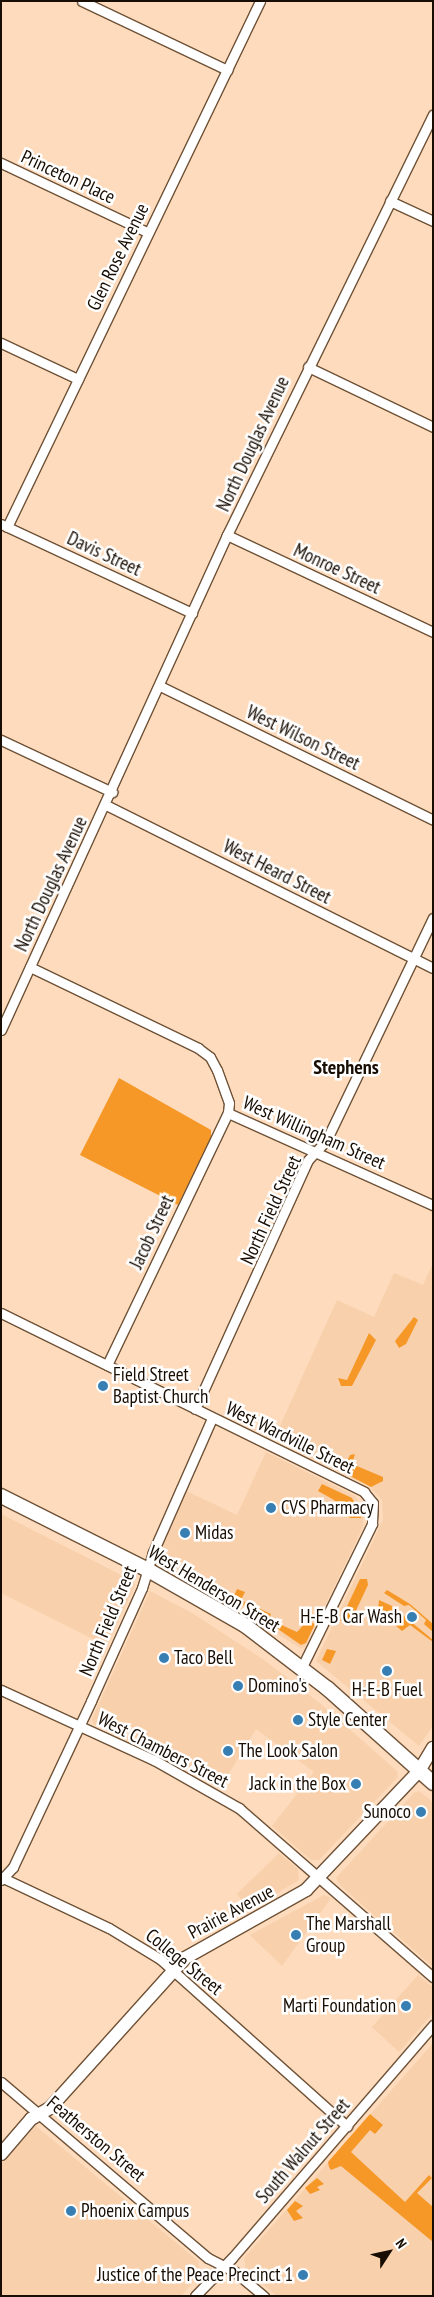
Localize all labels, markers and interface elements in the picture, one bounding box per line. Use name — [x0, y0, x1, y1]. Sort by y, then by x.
street label: Princeton Place — [18, 145, 118, 209]
street label: Glen Rose Avenue — [82, 199, 154, 315]
street label: North Douglas Avenue — [212, 373, 294, 515]
street label: Davis Street — [63, 527, 145, 581]
street label: Monroe Street — [290, 539, 384, 599]
street label: West Wilson Street — [243, 701, 363, 775]
street label: North Douglas Avenue — [10, 813, 92, 955]
street label: West Heard Street — [219, 835, 335, 909]
district label: Stephens — [313, 1055, 379, 1079]
street label: West Willingham Street — [239, 1091, 389, 1175]
street label: North Field Street — [236, 1152, 306, 1268]
street label: Jacob Street — [125, 1192, 179, 1272]
place label: Field Street Baptist Church — [113, 1364, 208, 1408]
marker: Field Street Baptist Church — [97, 1380, 109, 1392]
street label: West Wardville Street — [222, 1397, 358, 1479]
place label: CVS Pharmacy — [281, 1497, 374, 1519]
marker: CVS Pharmacy — [265, 1502, 277, 1514]
place label: Midas — [195, 1522, 233, 1544]
marker: Midas — [179, 1527, 191, 1539]
street label: West Henderson Street — [144, 1541, 284, 1637]
street label: North Field Street — [75, 1562, 141, 1680]
place label: H-E-B Car Wash — [300, 1606, 402, 1628]
marker: H-E-B Car Wash — [406, 1611, 418, 1623]
place label: Taco Bell — [174, 1647, 233, 1669]
marker: Taco Bell — [158, 1652, 170, 1664]
marker: H-E-B Fuel — [381, 1665, 393, 1677]
place label: Domino's — [248, 1675, 307, 1697]
place label: H-E-B Fuel — [352, 1679, 422, 1701]
marker: Domino's — [232, 1680, 244, 1692]
street label: West Chambers Street — [94, 1707, 232, 1793]
place label: Style Center — [308, 1709, 387, 1731]
marker: Style Center — [292, 1714, 304, 1726]
place label: The Look Salon — [238, 1740, 338, 1762]
marker: The Look Salon — [222, 1745, 234, 1757]
place label: Jack in the Box — [249, 1773, 346, 1795]
marker: Jack in the Box — [350, 1778, 362, 1790]
place label: Sunoco — [363, 1801, 411, 1823]
marker: Sunoco — [415, 1806, 427, 1818]
street label: Prairie Avenue — [184, 1880, 278, 1944]
place label: The Marshall Group — [306, 1913, 391, 1957]
street label: College Street — [141, 1924, 227, 2000]
marker: The Marshall Group — [290, 1929, 302, 1941]
place label: Marti Foundation — [283, 1995, 396, 2017]
marker: Marti Foundation — [400, 2000, 412, 2012]
street label: Featherston Street — [42, 2091, 150, 2187]
street label: South Walnut Street — [251, 2094, 355, 2208]
place label: Phoenix Campus — [81, 2200, 190, 2222]
marker: Phoenix Campus — [65, 2205, 77, 2217]
north arrow — [364, 2227, 414, 2277]
text: N — [392, 2235, 411, 2252]
place label: Justice of the Peace Precinct 1 — [97, 2264, 293, 2286]
marker: Justice of the Peace Precinct 1 — [297, 2269, 309, 2281]

